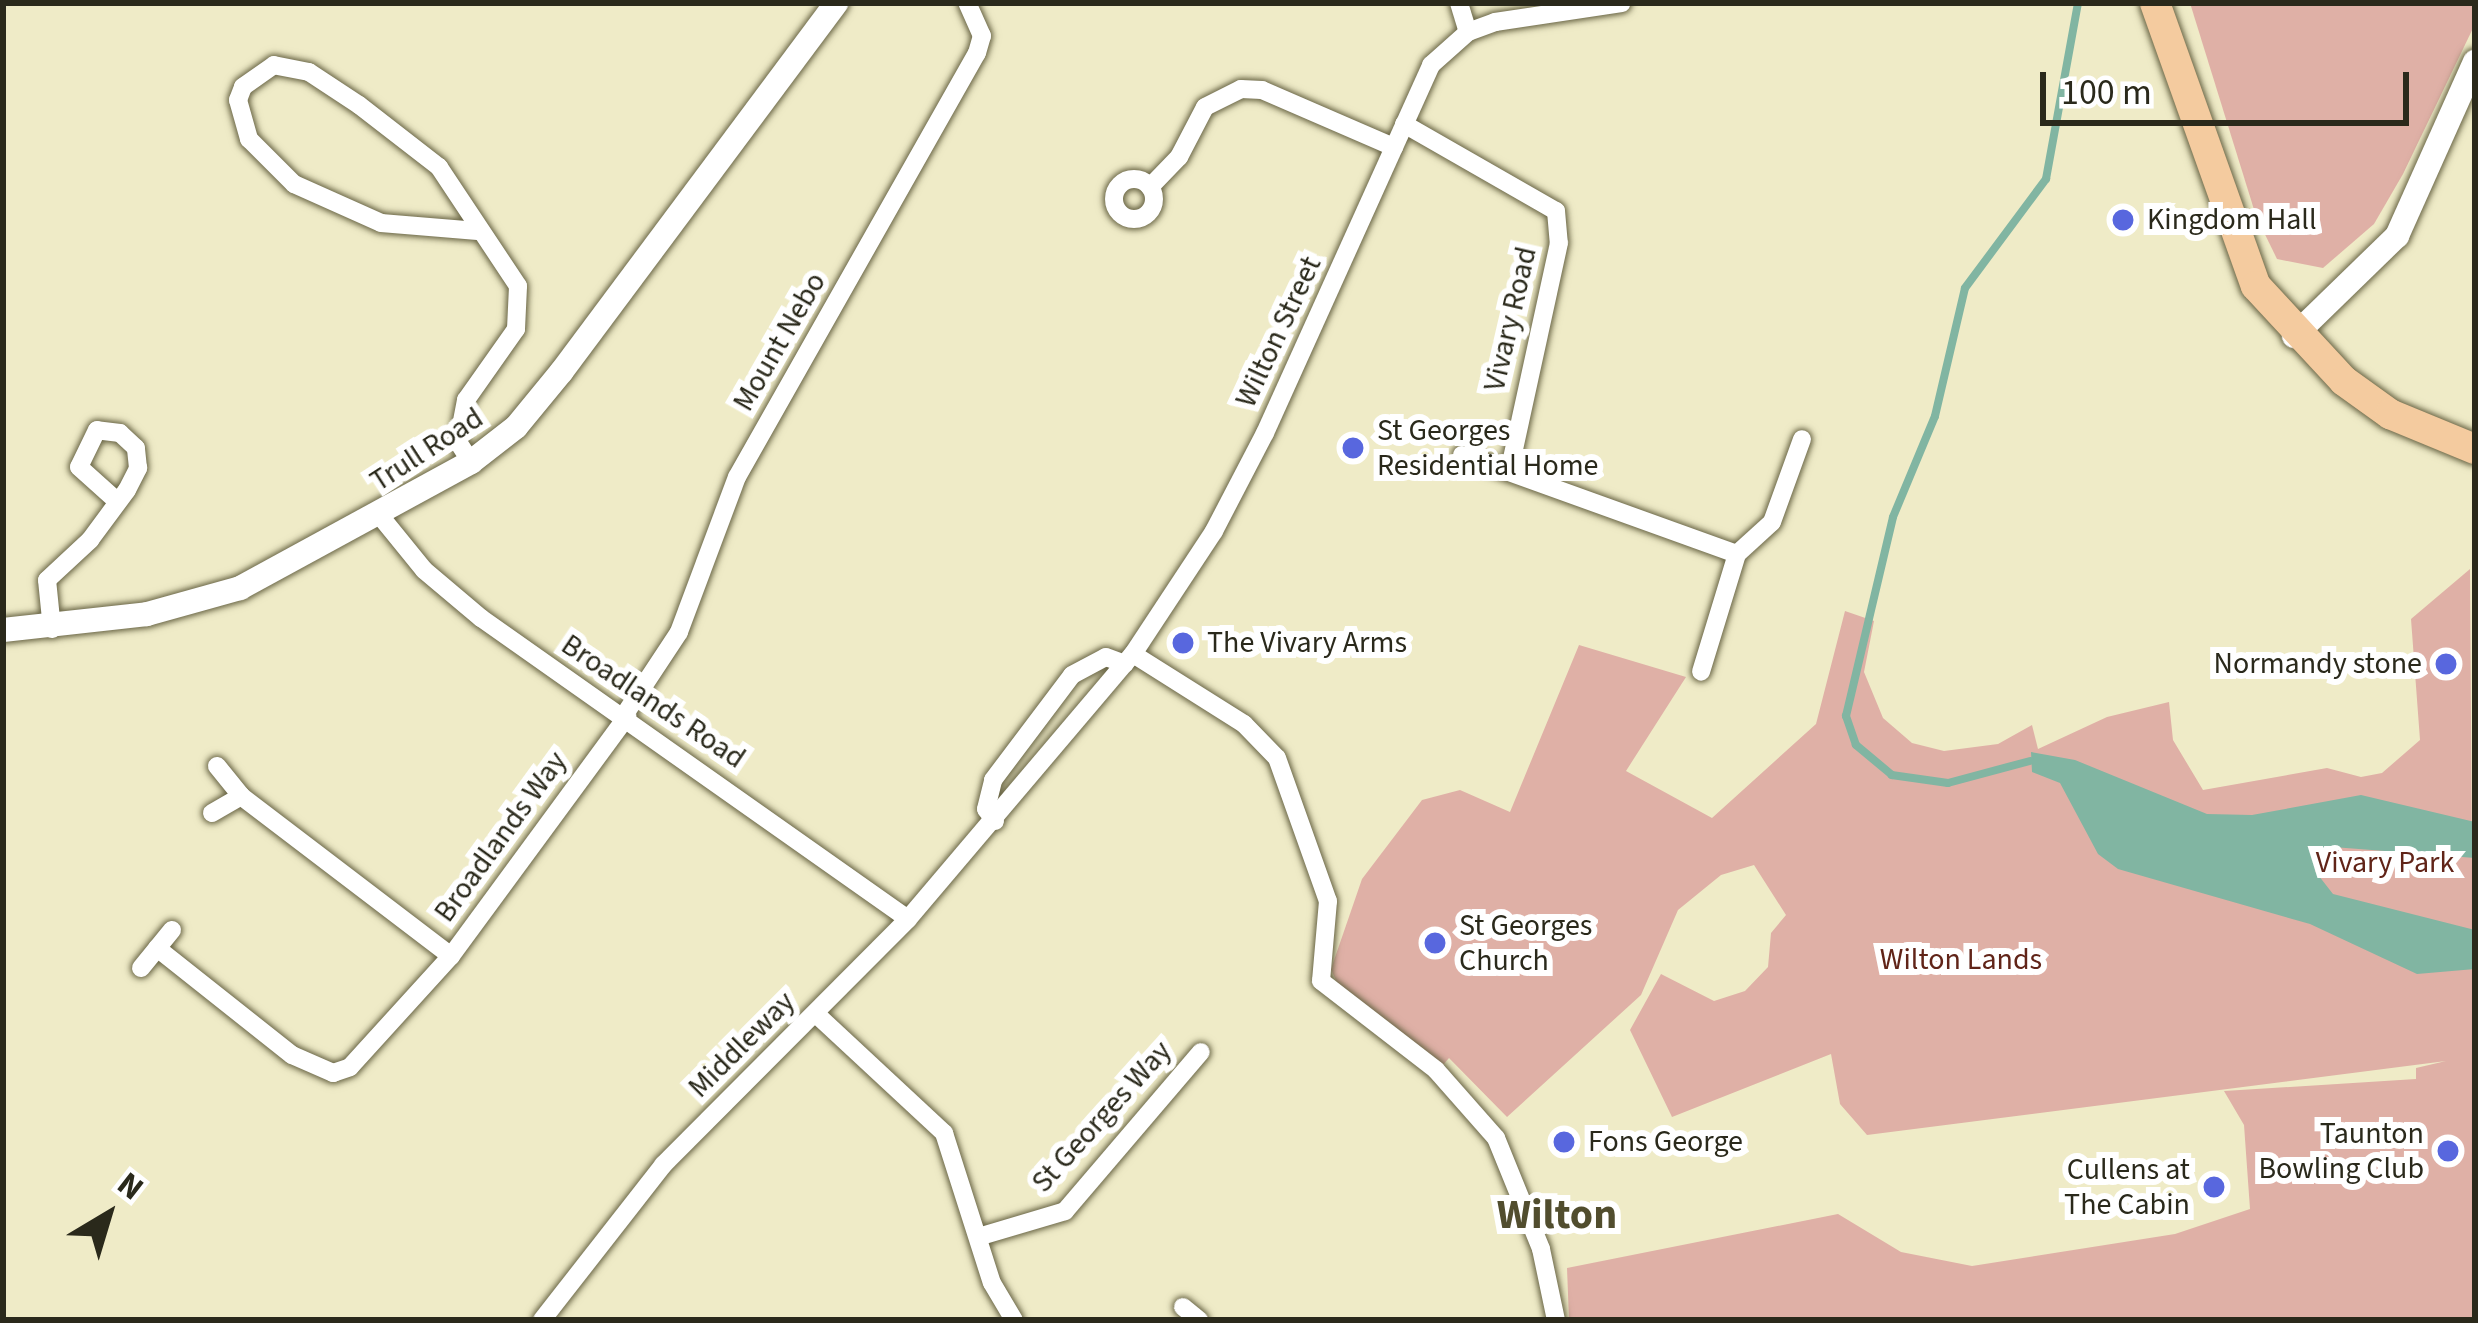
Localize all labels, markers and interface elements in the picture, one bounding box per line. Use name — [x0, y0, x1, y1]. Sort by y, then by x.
scale bar — [2046, 48, 2415, 122]
text: 100 m — [2061, 67, 2152, 118]
place label: Kingdom Hall — [2147, 202, 2317, 238]
marker: Kingdom Hall — [2110, 207, 2136, 233]
street label: Vivary Road — [1477, 243, 1545, 395]
street label: Wilton Street — [1228, 251, 1330, 413]
street label: Mount Nebo — [726, 266, 834, 418]
street label: Trull Road — [364, 400, 490, 500]
place label: St Georges Residential Home — [1377, 413, 1598, 484]
marker: St Georges Residential Home — [1340, 435, 1366, 461]
place label: The Vivary Arms — [1207, 625, 1407, 661]
street label: Broadlands Road — [554, 627, 752, 777]
marker: The Vivary Arms — [1170, 630, 1196, 656]
place label: Normandy stone — [2214, 646, 2422, 682]
marker: Normandy stone — [2433, 651, 2459, 677]
street label: Broadlands Way — [427, 745, 575, 929]
park label: Vivary Park — [2316, 845, 2454, 881]
place label: St Georges Church — [1459, 908, 1592, 978]
marker: St Georges Church — [1422, 930, 1448, 956]
park label: Wilton Lands — [1880, 942, 2042, 978]
street label: Middleway — [681, 984, 803, 1106]
street label: St Georges Way — [1025, 1034, 1179, 1200]
place label: Taunton Bowling Club — [2258, 1116, 2424, 1186]
place label: Fons George — [1588, 1124, 1743, 1160]
marker: Fons George — [1551, 1129, 1577, 1155]
marker: Taunton Bowling Club — [2435, 1138, 2461, 1164]
place label: Cullens at The Cabin — [2064, 1152, 2190, 1222]
north arrow — [48, 1155, 168, 1275]
text: N — [107, 1161, 154, 1212]
marker: Cullens at The Cabin — [2201, 1174, 2227, 1200]
district label: Wilton — [1497, 1190, 1617, 1240]

